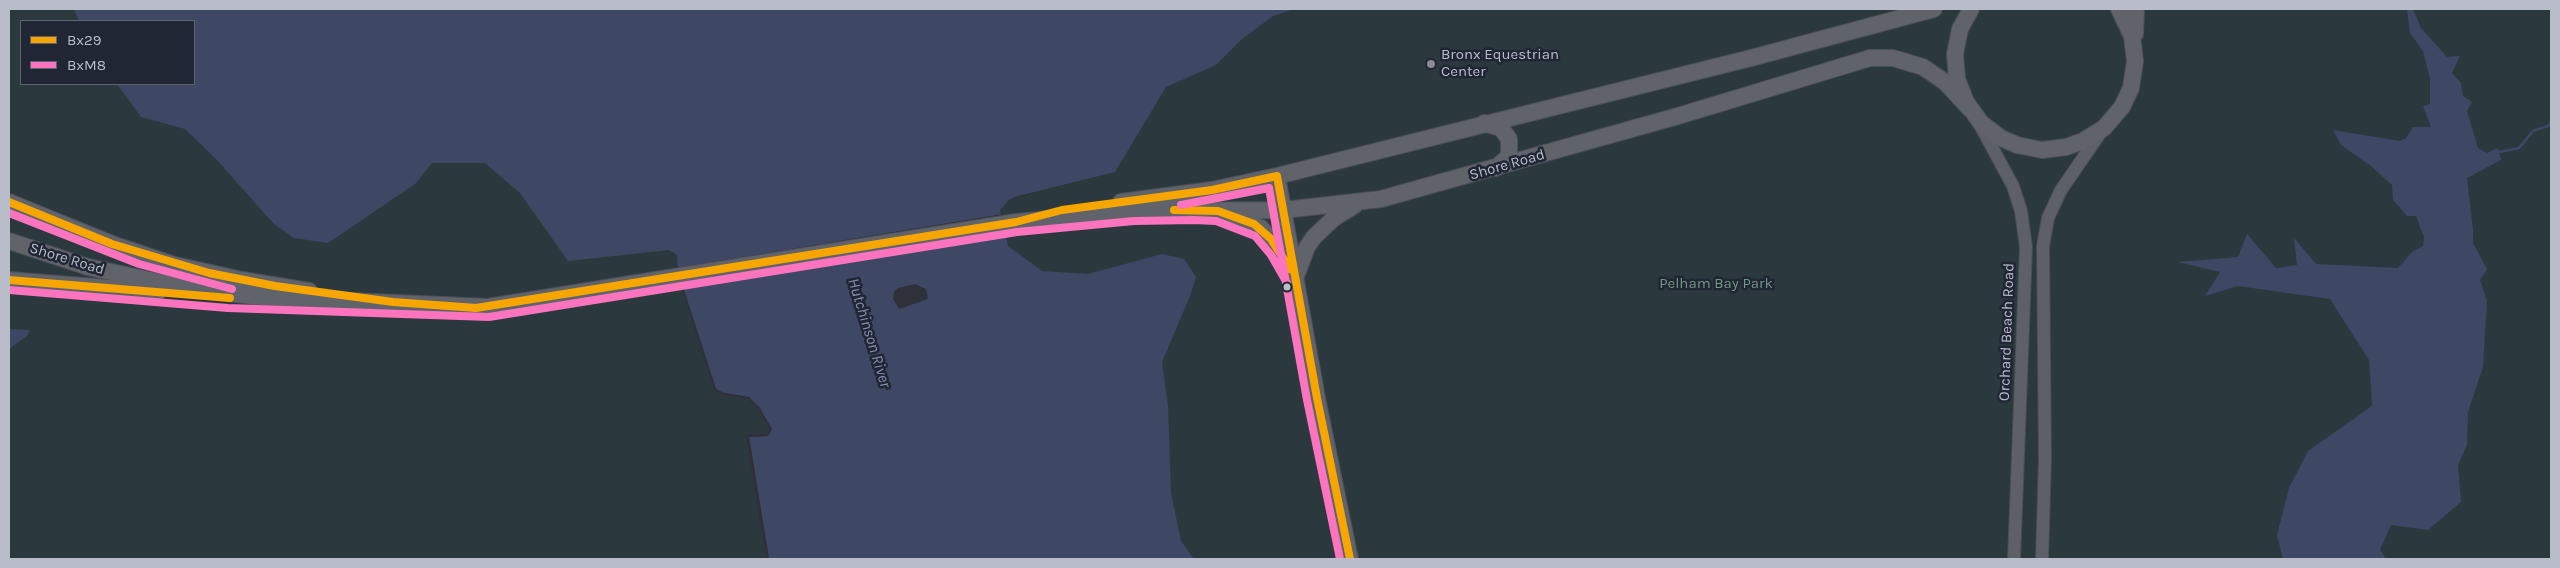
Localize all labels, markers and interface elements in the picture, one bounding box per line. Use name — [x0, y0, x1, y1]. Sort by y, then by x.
legend — [20, 20, 195, 85]
text: Bx29 — [67, 31, 101, 49]
place label: Bronx Equestrian Center — [1441, 46, 1559, 81]
text: BxM8 — [67, 56, 106, 74]
marker: Bronx Equestrian Center — [1425, 58, 1437, 70]
street label: Shore Road — [1467, 146, 1547, 184]
street label: Shore Road — [27, 239, 107, 279]
street label: Orchard Beach Road — [1996, 263, 2018, 401]
park label: Pelham Bay Park — [1659, 275, 1773, 293]
water label: Hutchinson River — [843, 276, 895, 390]
unlabelled marker — [1282, 282, 1292, 292]

